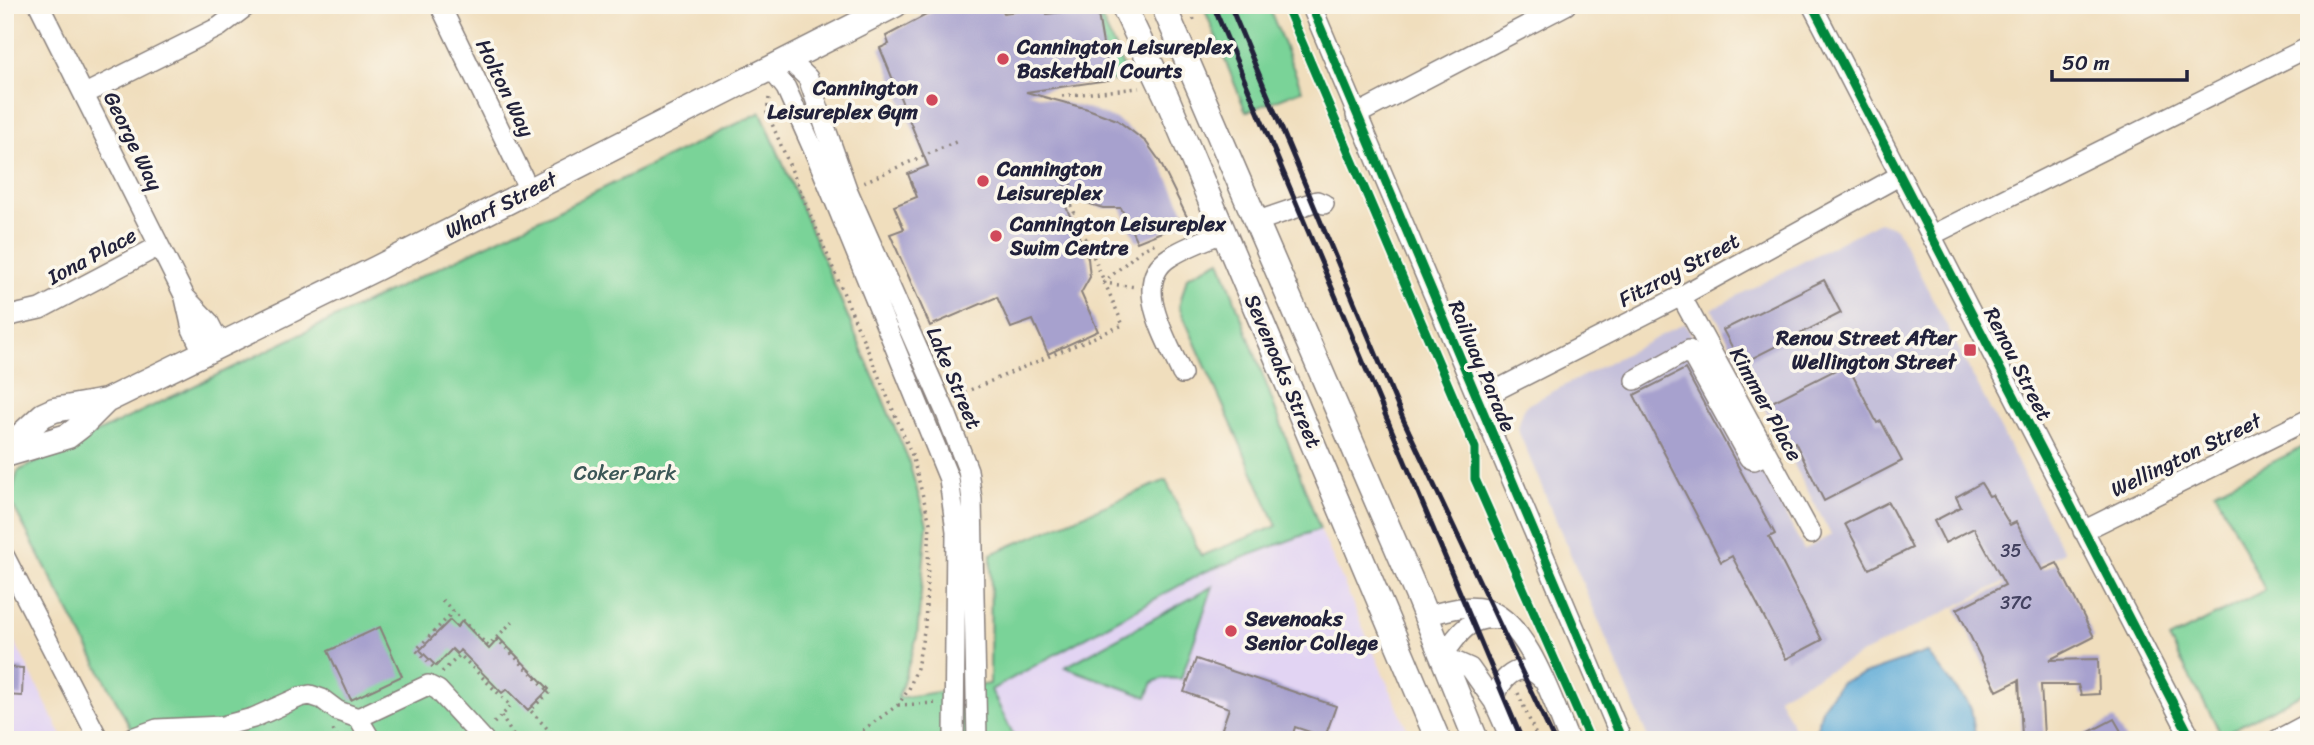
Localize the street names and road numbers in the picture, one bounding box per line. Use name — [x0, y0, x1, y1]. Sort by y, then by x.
street label: Holton Way — [465, 32, 545, 144]
street label: George Way — [93, 85, 174, 198]
street label: Wharf Street — [438, 160, 565, 250]
street label: Iona Place — [39, 216, 144, 296]
street label: Fitzroy Street — [1611, 222, 1747, 318]
street label: Sevenoaks Street — [1233, 288, 1333, 454]
street label: Railway Parade — [1437, 294, 1527, 438]
street label: Renou Street — [1973, 300, 2063, 428]
street label: Lake Street — [915, 321, 993, 435]
street label: Kimmer Place — [1719, 340, 1813, 469]
street label: Wellington Street — [2104, 401, 2270, 508]

